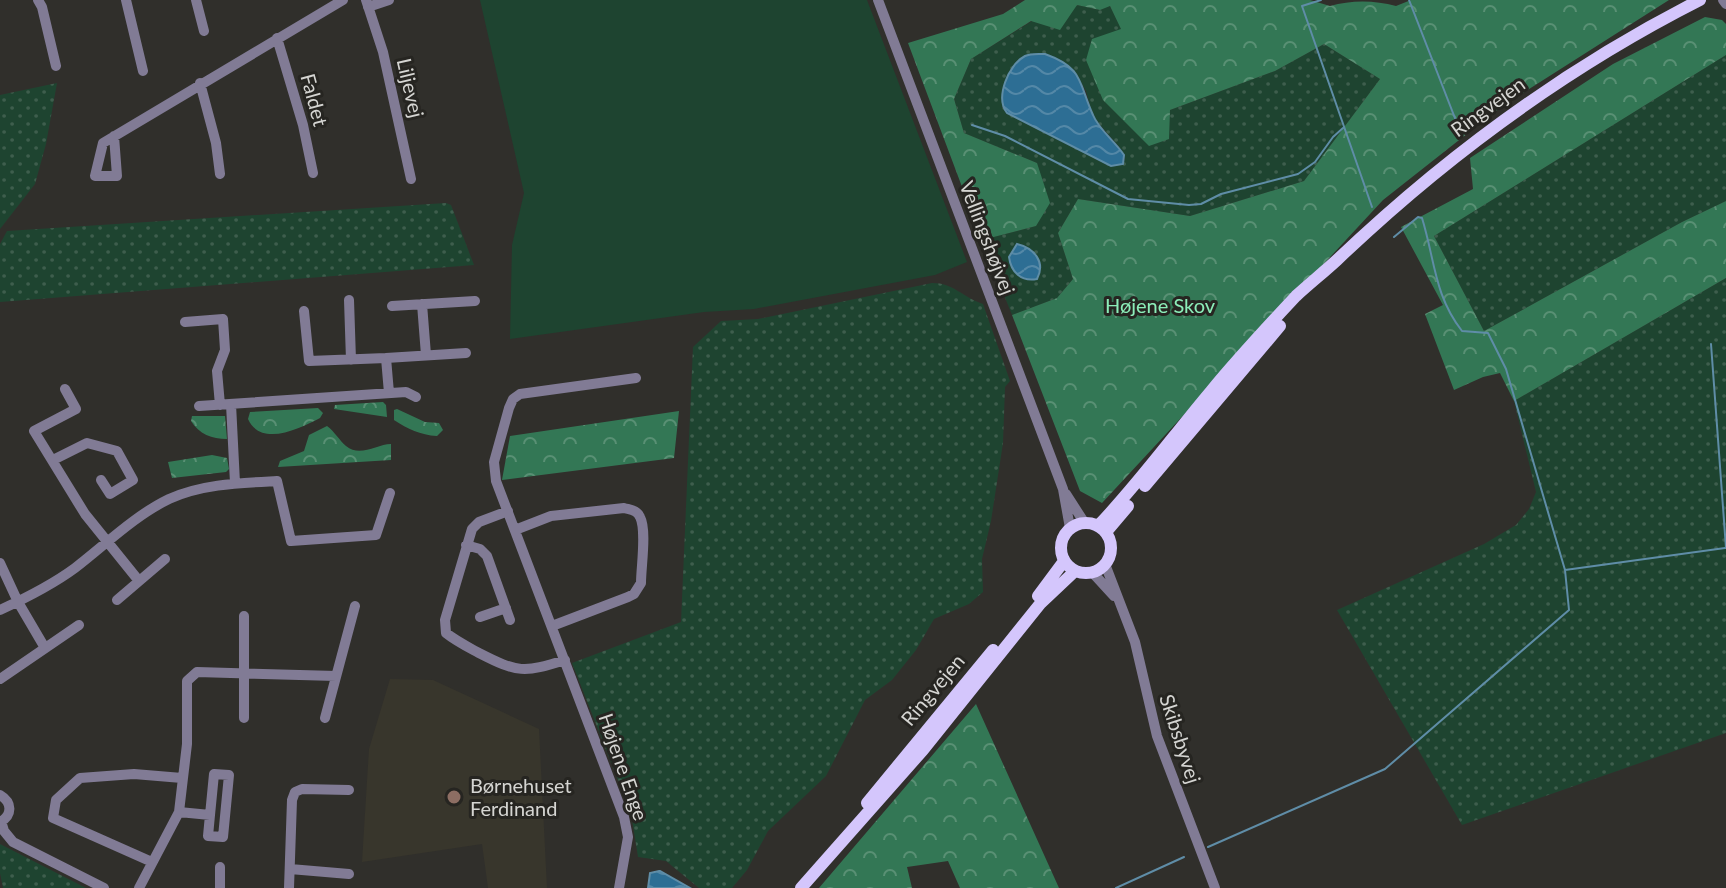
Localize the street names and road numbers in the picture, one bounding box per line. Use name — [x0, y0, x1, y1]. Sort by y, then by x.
street label: Liljevej — [392, 56, 429, 120]
street label: Faldet — [296, 71, 333, 129]
street label: Ringvejen — [1446, 71, 1529, 141]
street label: Vellingshøjvej — [955, 177, 1021, 298]
street label: Ringvejen — [895, 649, 969, 730]
street label: Skibsbyvej — [1155, 691, 1207, 786]
street label: Højene Enge — [594, 710, 653, 823]

